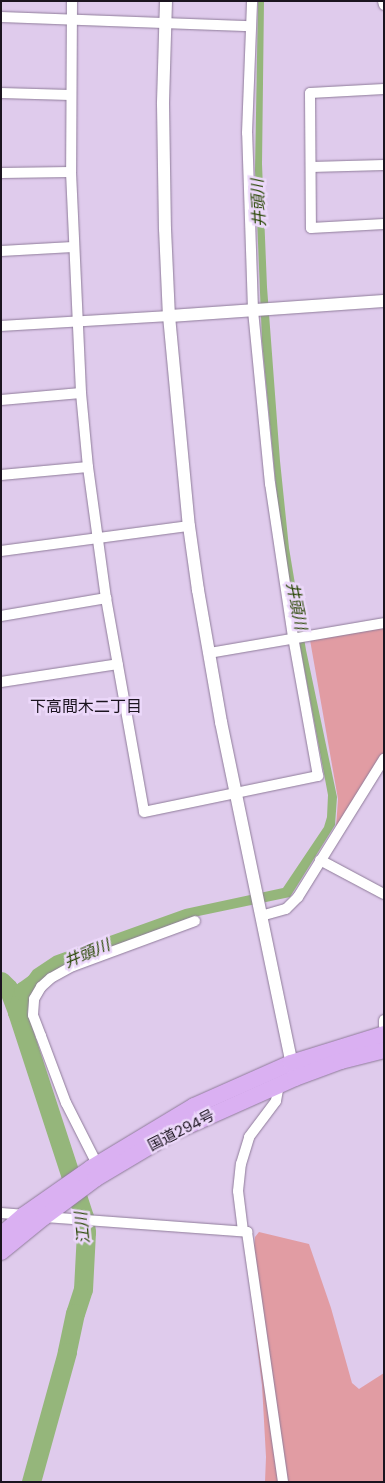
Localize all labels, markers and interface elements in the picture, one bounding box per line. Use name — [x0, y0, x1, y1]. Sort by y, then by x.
water label: 井頭川 — [248, 179, 270, 227]
water label: 井頭川 — [282, 581, 310, 631]
district label: 下高間木二丁目 — [30, 697, 142, 717]
water label: 井頭川 — [61, 936, 113, 972]
street label: 国道294号 — [145, 1106, 217, 1154]
water label: 江川 — [72, 1211, 94, 1245]

